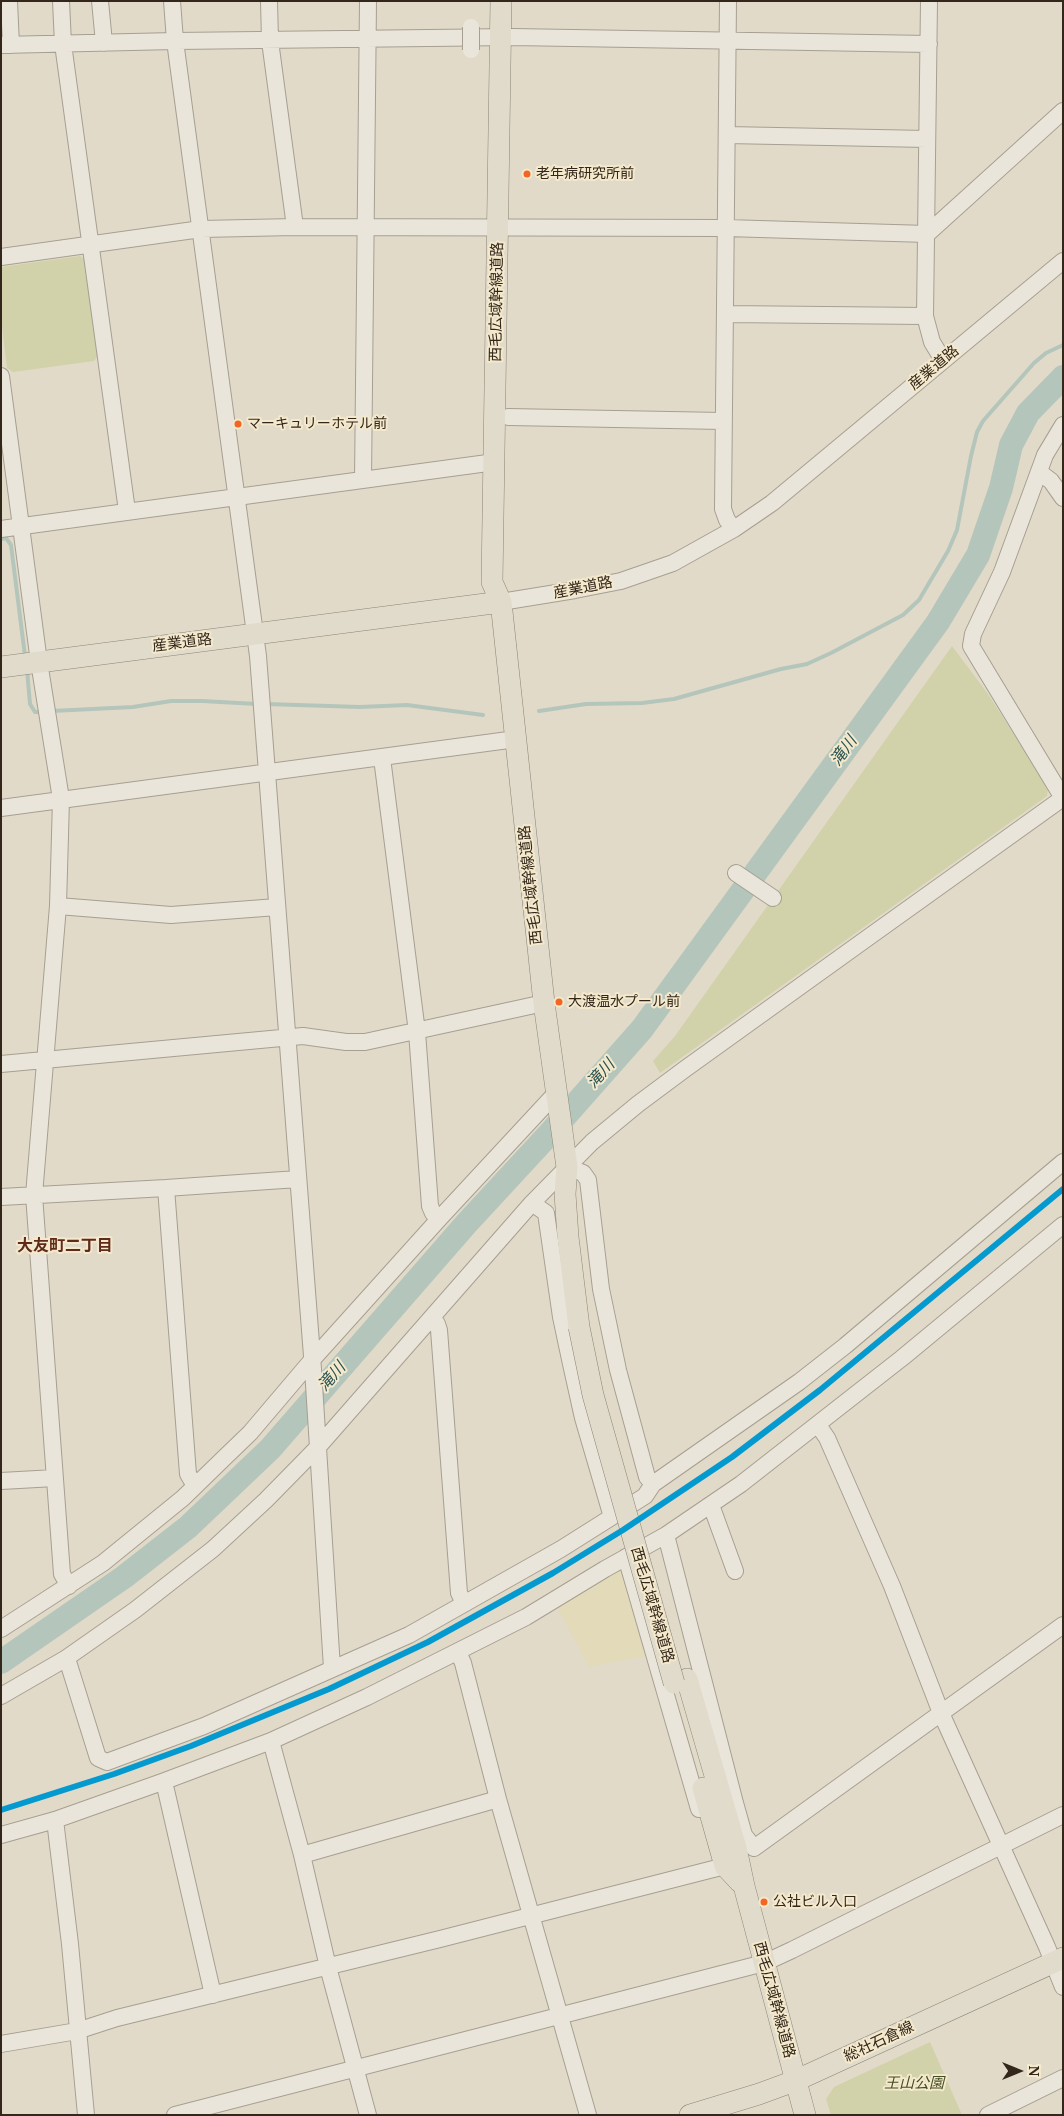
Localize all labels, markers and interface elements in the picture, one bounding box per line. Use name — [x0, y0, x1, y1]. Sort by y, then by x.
place label: 老年病研究所前 — [536, 166, 634, 182]
marker: 老年病研究所前 — [522, 169, 532, 179]
street label: 西毛広域幹線道路 — [487, 242, 507, 362]
street label: 産業道路 — [905, 342, 963, 394]
place label: マーキュリーホテル前 — [247, 416, 387, 432]
marker: マーキュリーホテル前 — [233, 419, 243, 429]
street label: 産業道路 — [552, 573, 614, 603]
street label: 産業道路 — [151, 630, 213, 656]
water label: 滝川 — [827, 732, 861, 770]
street label: 西毛広域幹線道路 — [516, 824, 546, 946]
place label: 大渡温水プール前 — [568, 994, 680, 1010]
marker: 大渡温水プール前 — [554, 997, 564, 1007]
water label: 滝川 — [583, 1056, 619, 1092]
district label: 大友町二丁目 — [17, 1236, 113, 1256]
water label: 滝川 — [314, 1359, 350, 1395]
street label: 西毛広域幹線道路 — [627, 1545, 677, 1665]
place label: 公社ビル入口 — [773, 1894, 857, 1910]
marker: 公社ビル入口 — [759, 1897, 769, 1907]
street label: 西毛広域幹線道路 — [750, 1940, 798, 2060]
street label: 総社石倉線 — [841, 2018, 917, 2066]
north arrow — [994, 2046, 1044, 2096]
text: N — [1025, 2065, 1044, 2077]
park label: 王山公園 — [884, 2075, 944, 2093]

